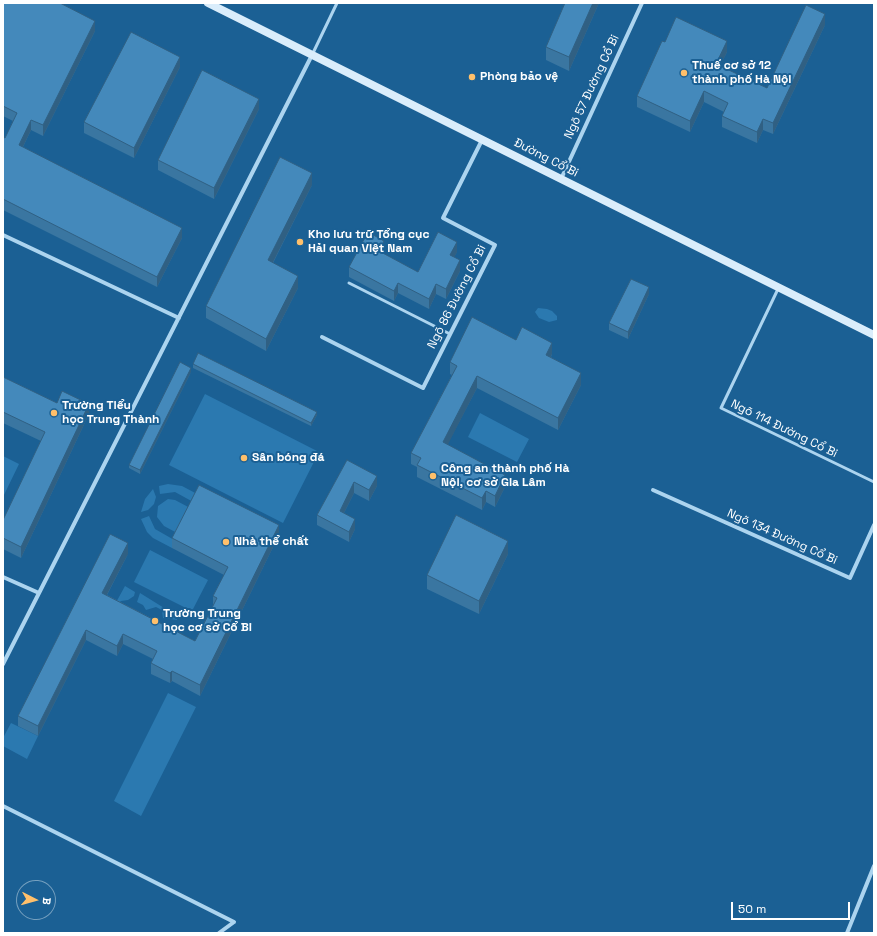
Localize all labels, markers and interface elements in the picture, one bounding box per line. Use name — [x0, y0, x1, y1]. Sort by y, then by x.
street label: Ngõ 57 Đường Cổ Bi — [562, 33, 622, 141]
place label: Thuế cơ sở 12 thành phố Hà Nội — [692, 59, 792, 87]
marker: Thuế cơ sở 12 thành phố Hà Nội — [679, 68, 689, 78]
place label: Phòng bảo vệ — [480, 70, 558, 84]
marker: Phòng bảo vệ — [467, 72, 477, 82]
street label: Đường Cổ Bi — [511, 136, 581, 180]
place label: Kho lưu trữ Tổng cục Hải quan Việt Nam — [308, 228, 429, 256]
marker: Kho lưu trữ Tổng cục Hải quan Việt Nam — [295, 237, 305, 247]
street label: Ngõ 86 Đường Cổ Bi — [425, 243, 489, 351]
street label: Ngõ 114 Đường Cổ Bi — [728, 397, 840, 461]
place label: Trường Tiểu học Trung Thành — [62, 399, 159, 427]
marker: Trường Tiểu học Trung Thành — [49, 408, 59, 418]
place label: Sân bóng đá — [252, 451, 324, 465]
marker: Sân bóng đá — [239, 453, 249, 463]
place label: Công an thành phố Hà Nội, cơ sở Gia Lâm — [441, 462, 569, 490]
marker: Công an thành phố Hà Nội, cơ sở Gia Lâm — [428, 471, 438, 481]
street label: Ngõ 134 Đường Cổ Bi — [725, 506, 839, 568]
place label: Nhà thể chất — [234, 535, 309, 549]
marker: Nhà thể chất — [221, 537, 231, 547]
place label: Trường Trung học cơ sở Cổ Bi — [163, 607, 252, 635]
marker: Trường Trung học cơ sở Cổ Bi — [150, 616, 160, 626]
north arrow — [16, 880, 56, 920]
scale bar — [733, 894, 852, 920]
text: B — [40, 897, 54, 906]
text: 50 m — [738, 901, 766, 917]

